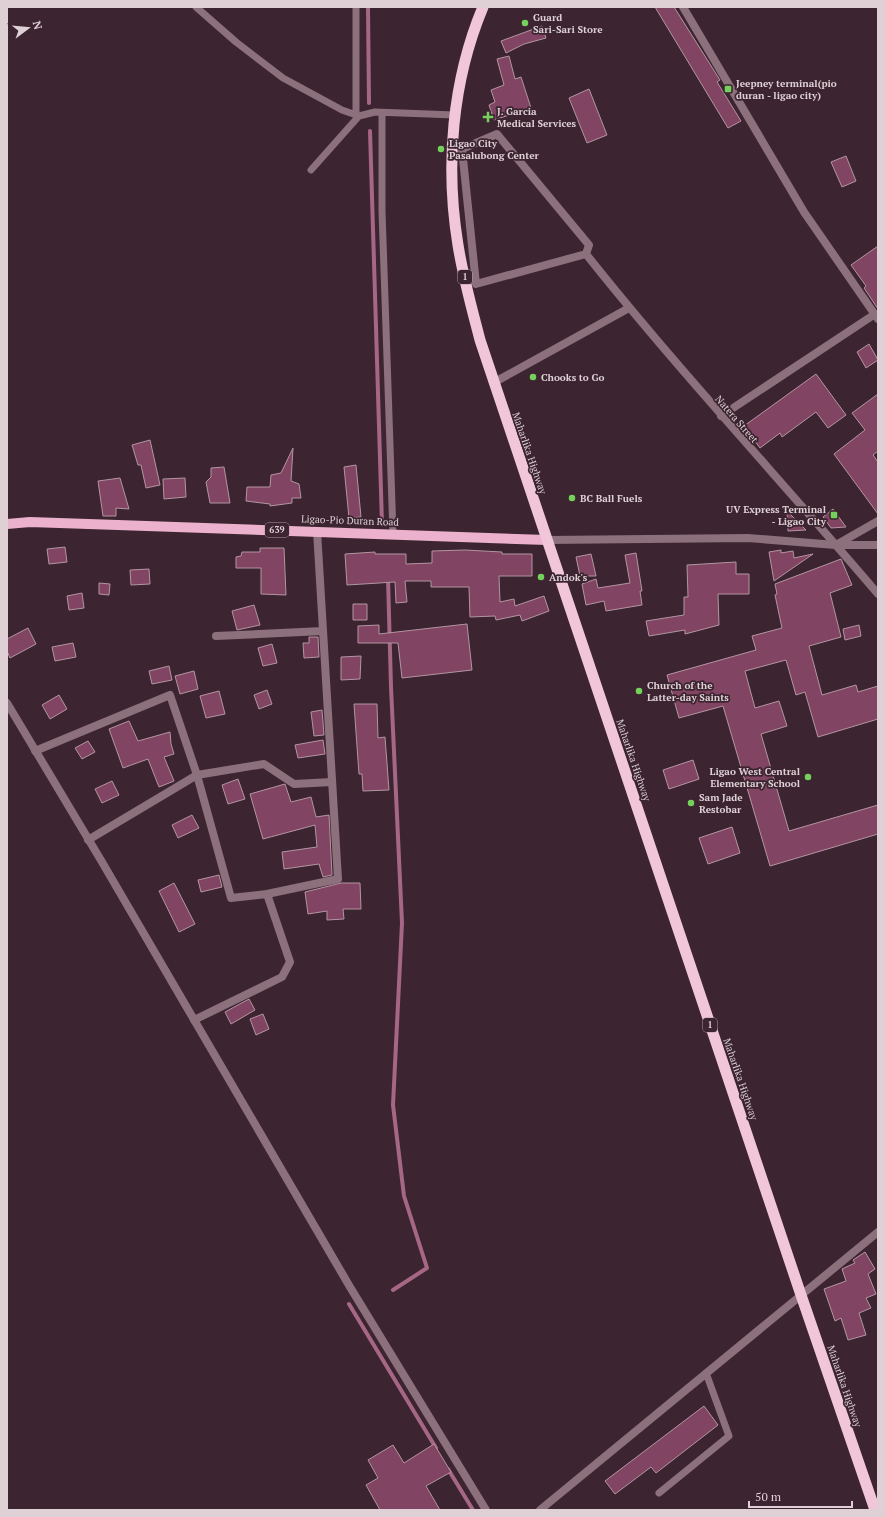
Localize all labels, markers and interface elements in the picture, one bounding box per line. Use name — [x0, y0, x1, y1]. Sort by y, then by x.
north arrow — [8, 8, 48, 48]
place label: Guard Sari-Sari Store — [533, 11, 603, 36]
marker: Guard Sari-Sari Store — [520, 18, 530, 28]
text: N — [30, 19, 46, 32]
place label: Jeepney terminal(pio duran - ligao city) — [736, 77, 837, 102]
marker: Jeepney terminal(pio duran - ligao city) — [723, 84, 733, 94]
place label: J. Garcia Medical Services — [497, 105, 577, 130]
marker: J. Garcia Medical Services — [482, 111, 494, 123]
place label: Ligao City Pasalubong Center — [449, 137, 540, 162]
marker: Ligao City Pasalubong Center — [436, 144, 446, 154]
road number: 1 — [458, 270, 472, 284]
place label: Chooks to Go — [541, 371, 605, 384]
marker: Chooks to Go — [528, 372, 538, 382]
street label: Natera Street — [712, 393, 761, 446]
street label: Maharlika Highway — [509, 410, 550, 497]
place label: BC Ball Fuels — [580, 492, 643, 505]
marker: BC Ball Fuels — [567, 493, 577, 503]
place label: UV Express Terminal - Ligao City — [726, 503, 827, 528]
marker: UV Express Terminal - Ligao City — [829, 510, 839, 520]
street label: Ligao-Pio Duran Road — [301, 512, 400, 529]
road number: 639 — [265, 523, 289, 537]
place label: Andok's — [549, 571, 588, 584]
marker: Andok's — [536, 572, 546, 582]
place label: Church of the Latter-day Saints — [647, 679, 729, 704]
marker: Church of the Latter-day Saints — [634, 686, 644, 696]
street label: Maharlika Highway — [613, 717, 654, 804]
place label: Ligao West Central Elementary School — [710, 765, 801, 790]
marker: Ligao West Central Elementary School — [803, 772, 813, 782]
place label: Sam Jade Restobar — [699, 791, 743, 816]
marker: Sam Jade Restobar — [686, 798, 696, 808]
road number: 1 — [703, 1018, 717, 1032]
street label: Maharlika Highway — [720, 1036, 761, 1123]
street label: Maharlika Highway — [824, 1343, 865, 1430]
scale bar — [749, 1483, 852, 1509]
text: 50 m — [755, 1489, 782, 1504]

